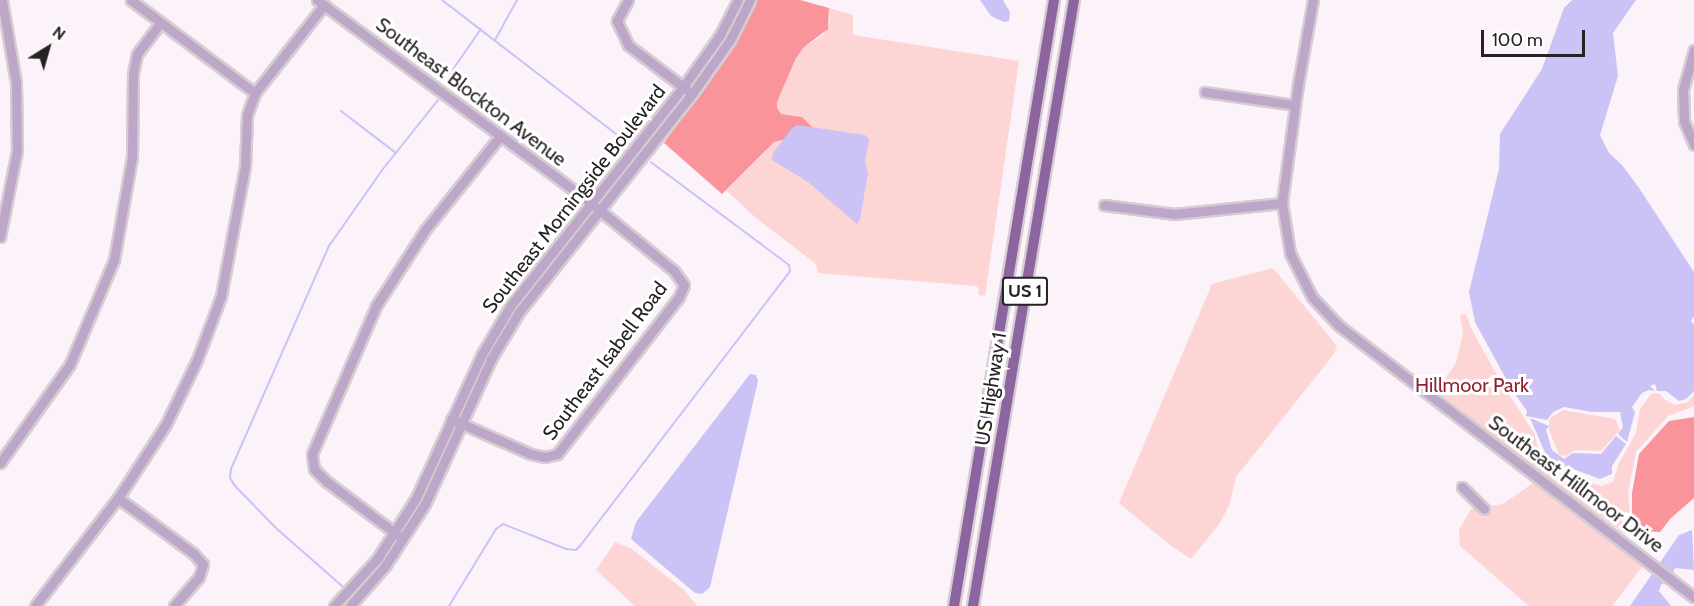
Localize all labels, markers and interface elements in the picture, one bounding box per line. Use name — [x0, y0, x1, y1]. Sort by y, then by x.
street label: Southeast Blockton Avenue — [371, 13, 571, 171]
north arrow — [18, 18, 78, 78]
scale bar — [1484, 18, 1588, 56]
text: N — [49, 22, 69, 44]
text: 100 m — [1492, 29, 1543, 51]
street label: Southeast Morningside Boulevard — [477, 80, 671, 318]
road number: US 1 — [1001, 276, 1049, 306]
street label: Southeast Isabell Road — [538, 277, 672, 445]
street label: US Highway 1 — [970, 331, 1012, 447]
park label: Hillmoor Park — [1415, 373, 1529, 397]
street label: Southeast Hillmoor Drive — [1484, 410, 1668, 558]

